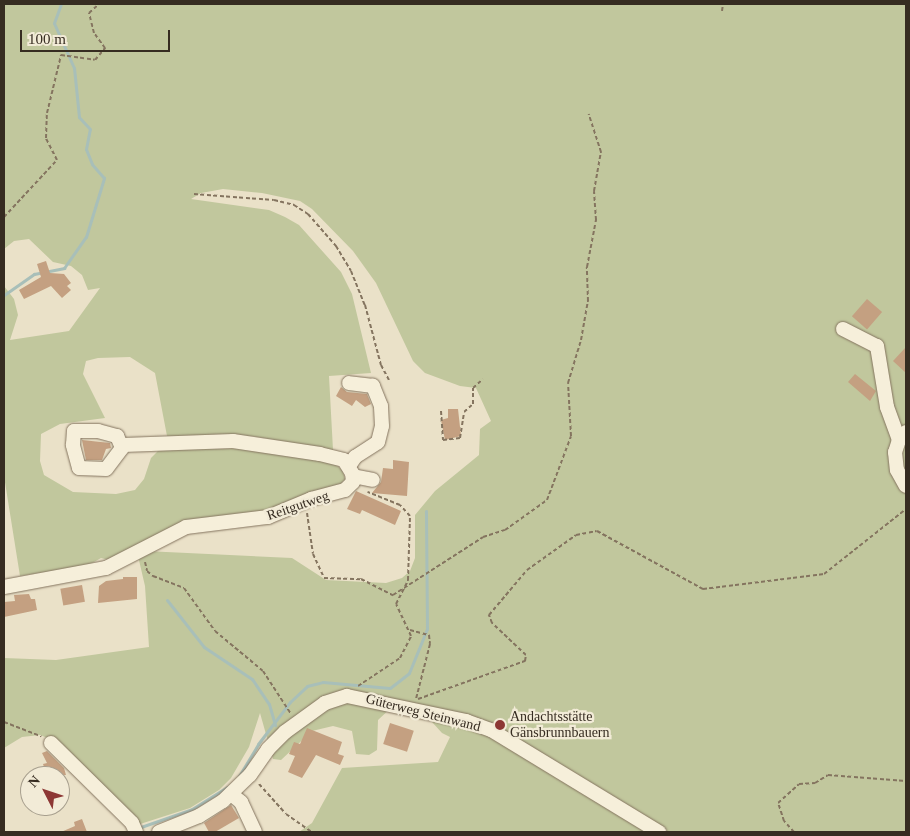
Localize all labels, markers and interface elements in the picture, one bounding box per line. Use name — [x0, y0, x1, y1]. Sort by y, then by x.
scale bar — [22, 20, 172, 52]
text: 100 m — [28, 31, 66, 47]
street label: Reitgutweg — [265, 488, 331, 524]
street label: Güterweg Steinwand — [364, 691, 482, 735]
place label: Andachtsstätte Gänsbrunnbauern — [510, 709, 610, 742]
marker: Andachtsstätte Gänsbrunnbauern — [494, 719, 506, 731]
north arrow — [20, 766, 70, 816]
text: N — [25, 773, 43, 790]

